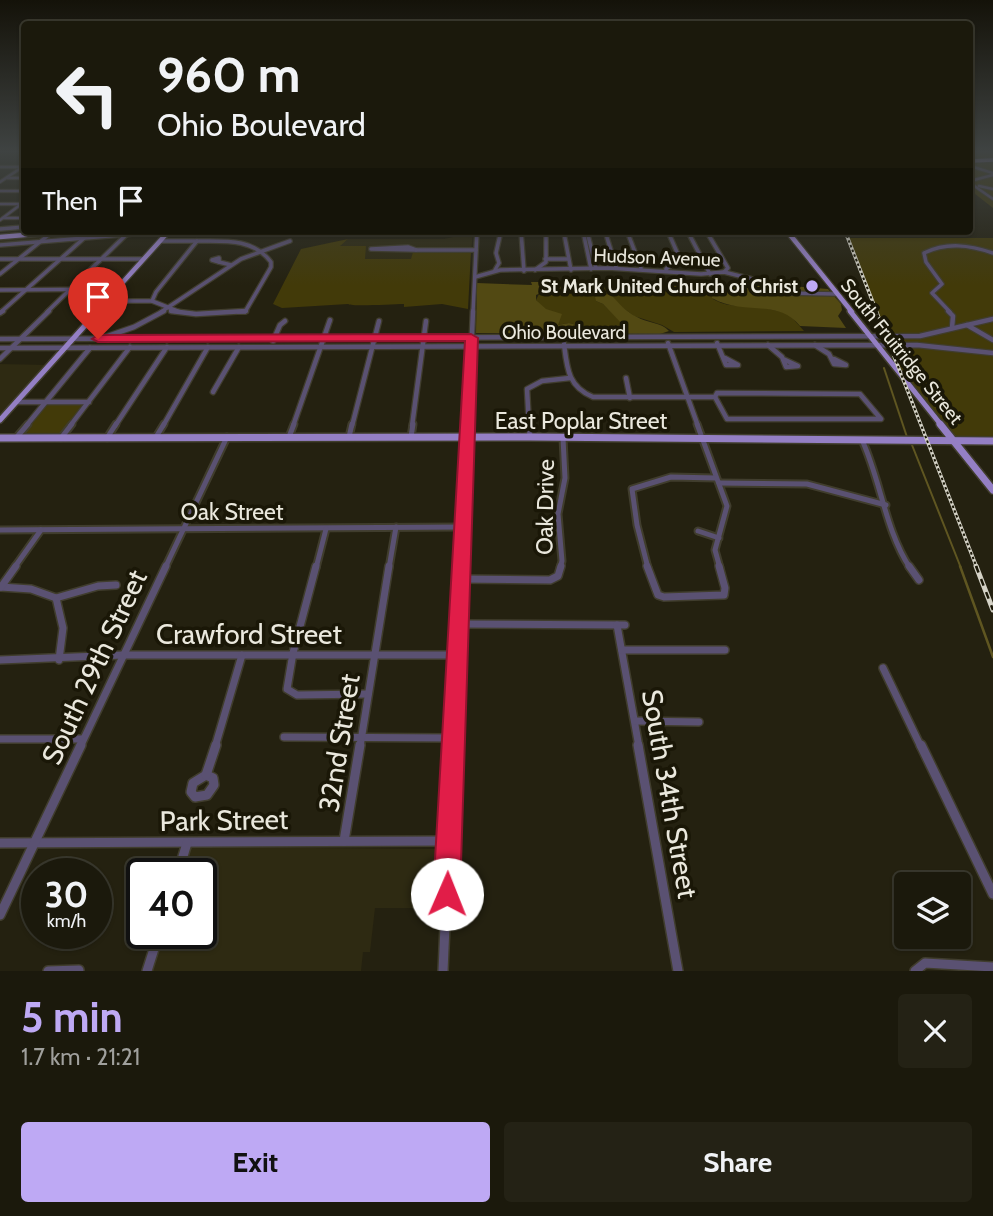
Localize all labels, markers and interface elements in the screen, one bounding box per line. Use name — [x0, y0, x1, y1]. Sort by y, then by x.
text: 960 m — [157, 45, 300, 104]
icon: left — [42, 49, 133, 140]
text: Ohio Boulevard — [157, 105, 366, 144]
icon: arrive — [112, 182, 150, 220]
text: Then — [42, 185, 98, 217]
street label: Hudson Avenue — [593, 244, 721, 271]
pin — [68, 267, 128, 339]
street label: South Fruitridge Street — [836, 274, 968, 429]
place label: St Mark United Church of Christ — [541, 275, 798, 298]
icon: arrive — [79, 278, 117, 316]
marker: St Mark United Church of Christ — [804, 278, 820, 294]
street label: Ohio Boulevard — [502, 321, 626, 344]
street label: East Poplar Street — [495, 407, 668, 435]
street label: Oak Drive — [530, 459, 560, 555]
street label: Oak Street — [180, 498, 284, 526]
street label: South 29th Street — [34, 564, 154, 770]
street label: Crawford Street — [156, 617, 342, 651]
street label: 32nd Street — [311, 672, 367, 814]
street label: South 34th Street — [635, 687, 705, 901]
street label: Park Street — [159, 802, 289, 838]
position arrow — [410, 857, 484, 931]
speed limit sign: 40 — [126, 858, 217, 949]
map controls — [894, 872, 971, 949]
button: layers — [894, 872, 971, 949]
text: 30 — [45, 873, 88, 916]
text: km/h — [47, 910, 86, 932]
text: 5 min — [21, 991, 123, 1043]
button: close — [898, 994, 972, 1068]
text: 1.7 km · 21:21 — [21, 1043, 140, 1071]
button: Exit — [21, 1122, 490, 1202]
button: Share — [504, 1122, 972, 1202]

